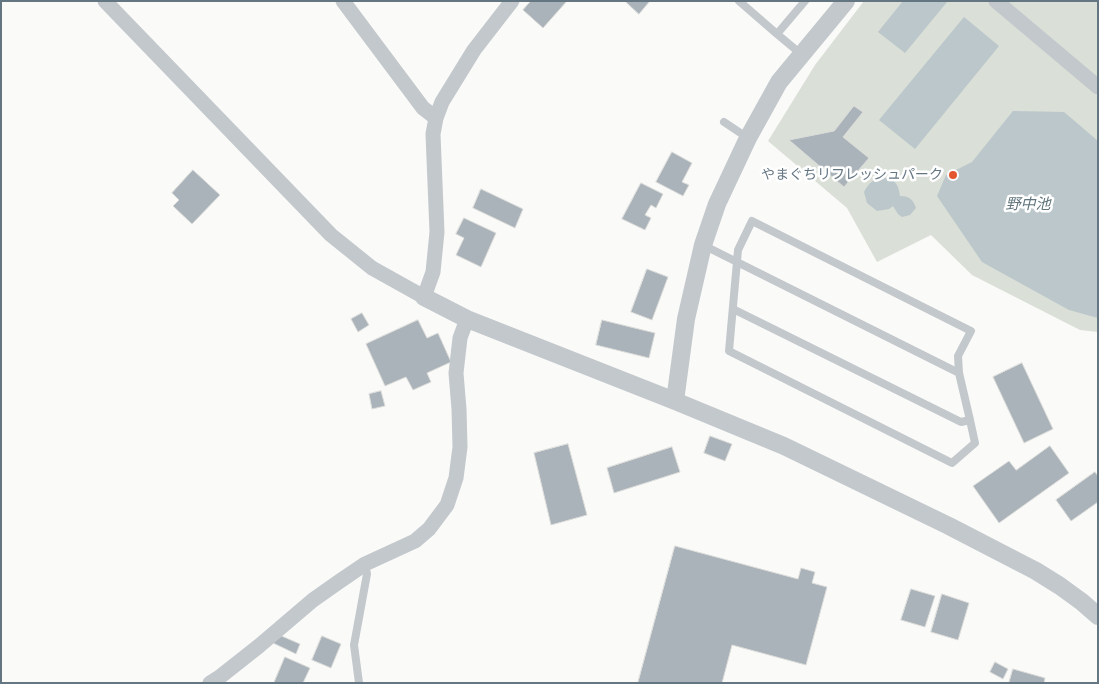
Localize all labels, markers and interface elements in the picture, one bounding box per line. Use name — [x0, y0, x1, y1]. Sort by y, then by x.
place label: やまぐちリフレッシュパーク — [761, 167, 943, 183]
marker: やまぐちリフレッシュパーク — [947, 169, 959, 181]
water label: 野中池 — [1006, 196, 1050, 214]

